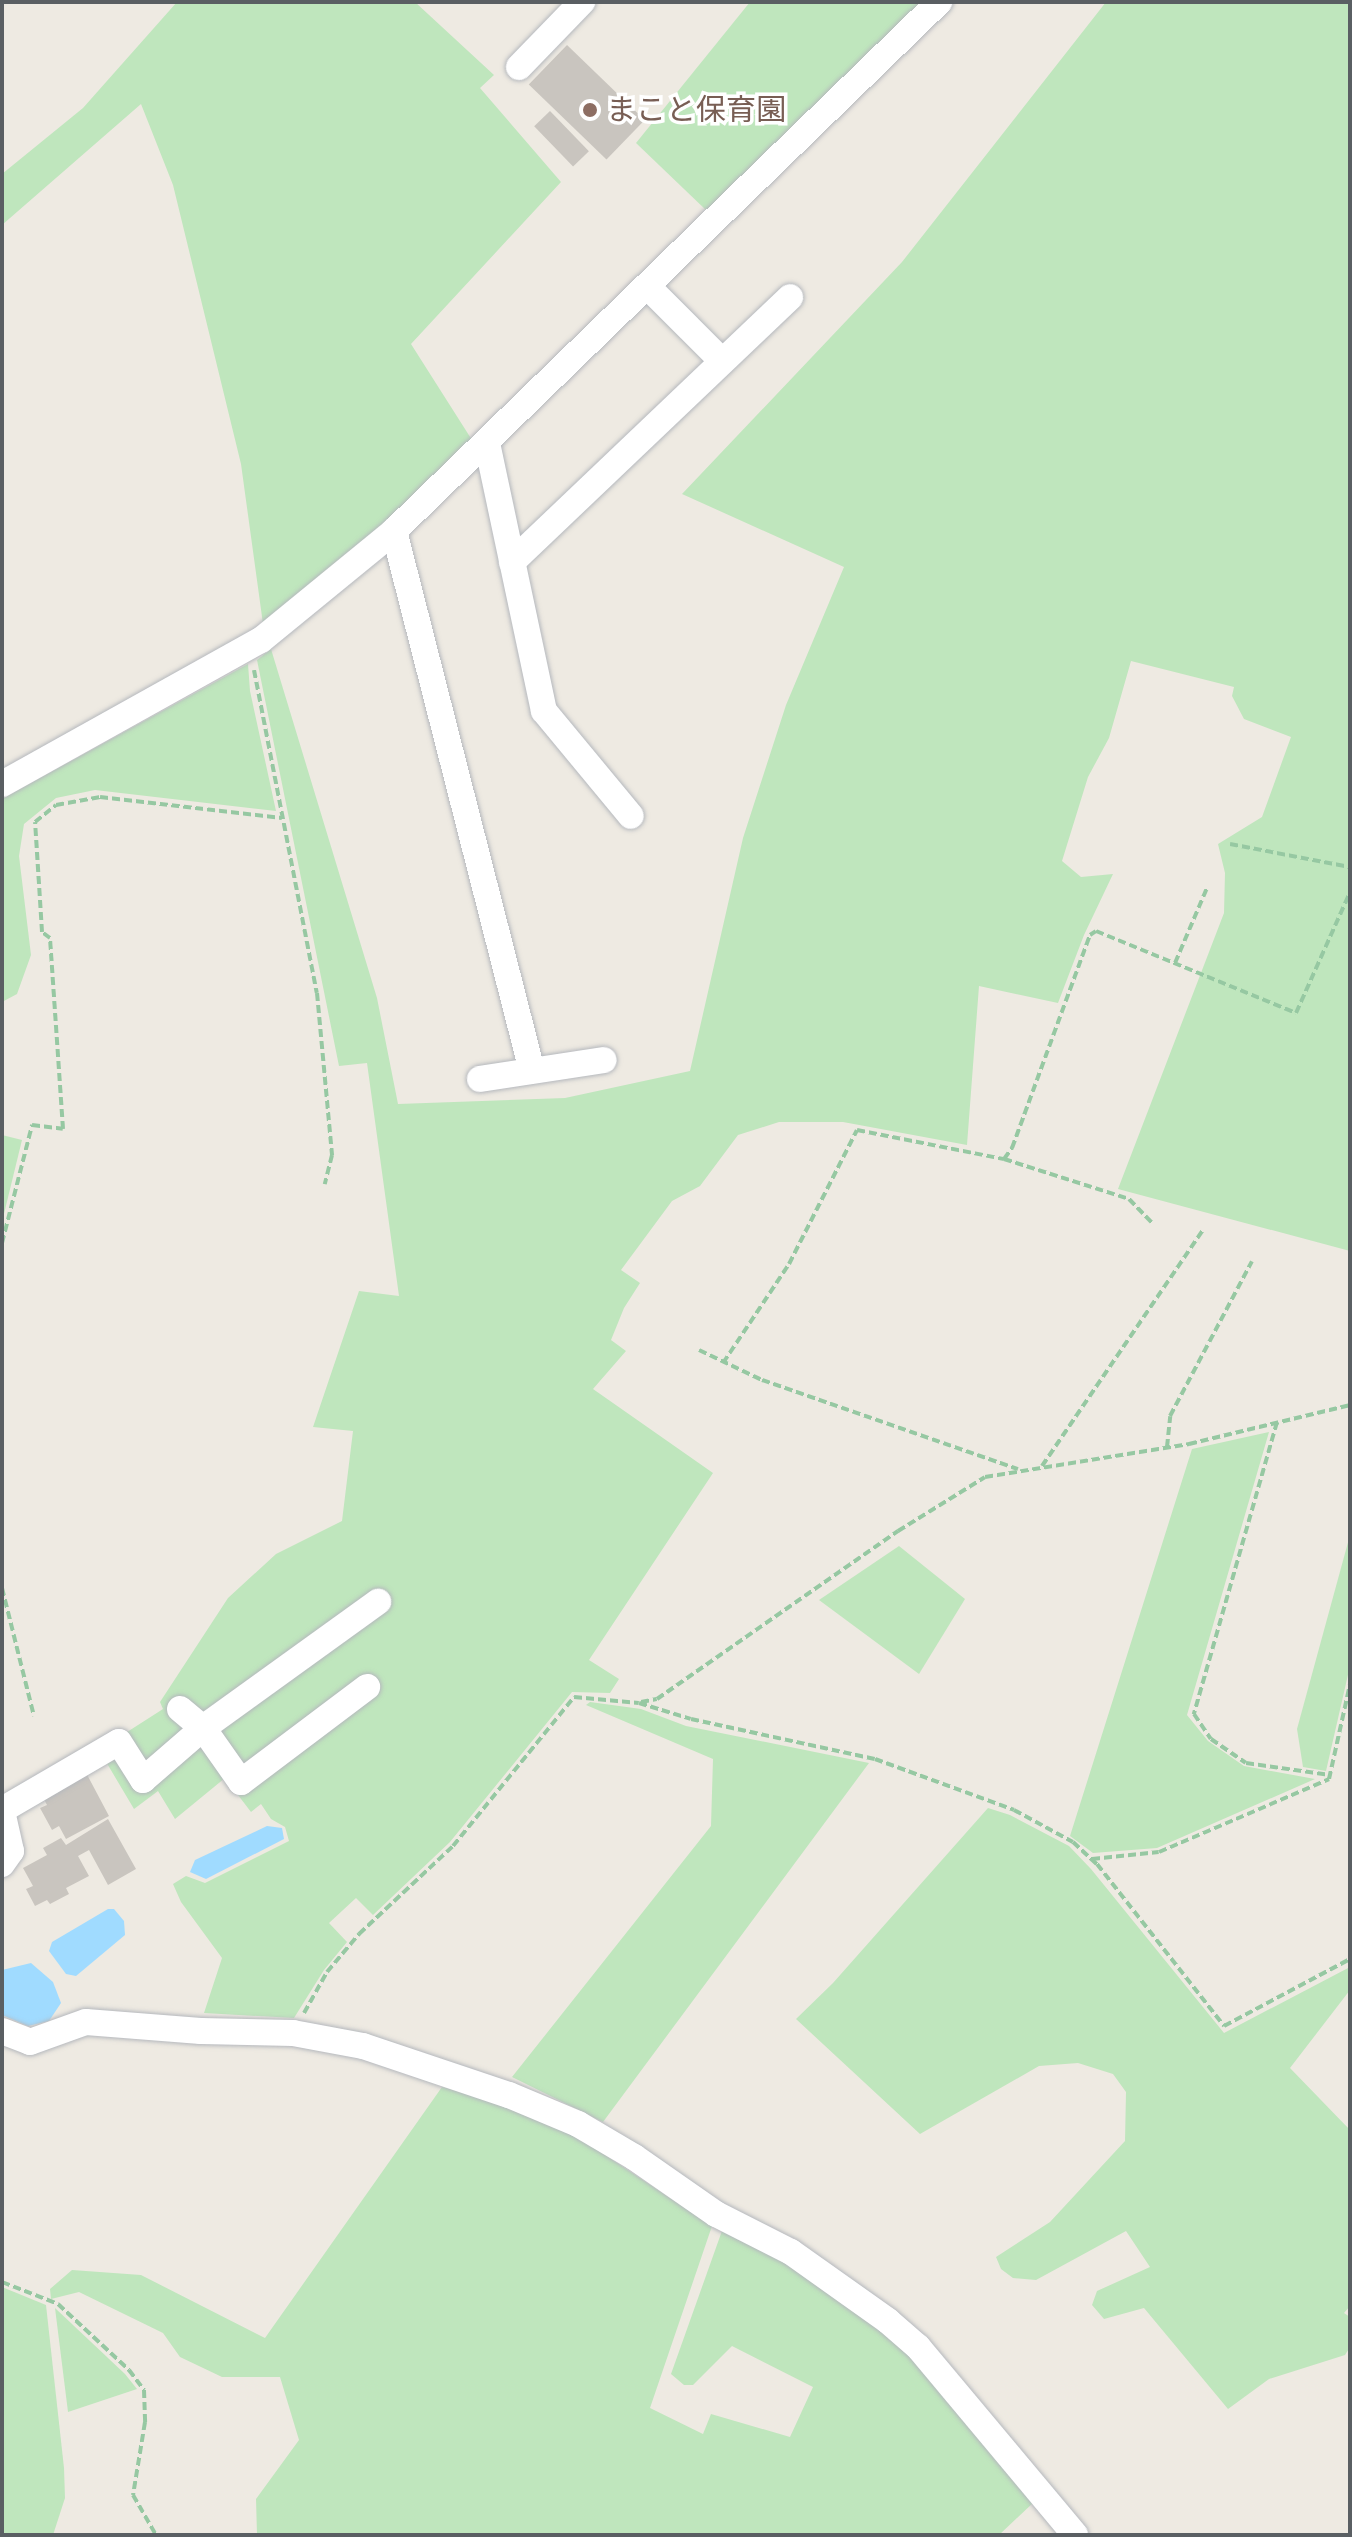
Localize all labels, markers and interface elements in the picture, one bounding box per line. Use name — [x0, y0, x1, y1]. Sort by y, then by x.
place label: まこと保育園 — [606, 92, 786, 128]
marker: まこと保育園 — [581, 101, 599, 119]

